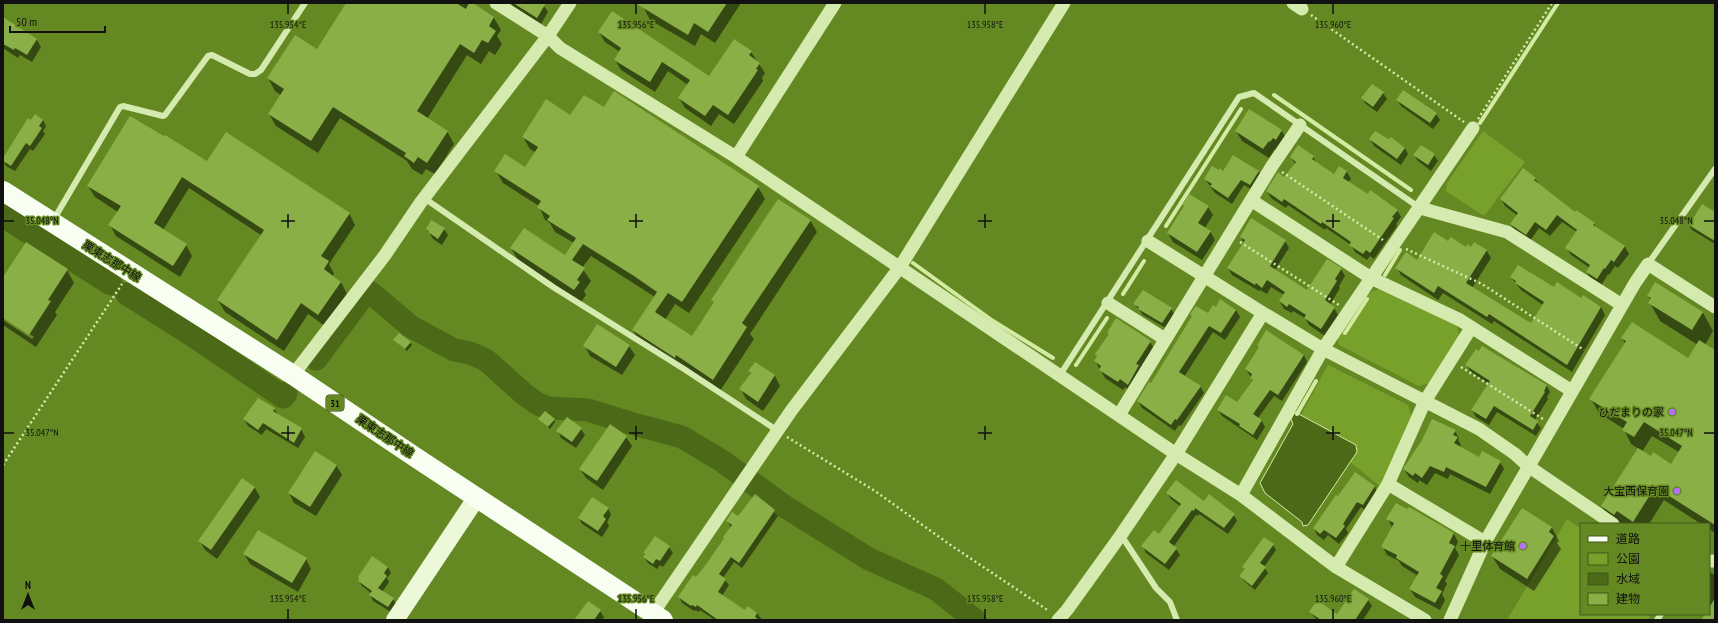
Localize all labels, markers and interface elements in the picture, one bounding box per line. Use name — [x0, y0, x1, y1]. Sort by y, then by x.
scale bar — [10, 8, 105, 34]
text: 50 m — [16, 14, 37, 29]
text: 135.954°E — [270, 18, 306, 31]
text: 135.956°E — [618, 18, 654, 31]
text: 135.958°E — [967, 18, 1003, 31]
text: 135.960°E — [1315, 18, 1351, 31]
text: 35.048°N — [25, 214, 59, 227]
text: 35.048°N — [1659, 214, 1693, 227]
street label: 栗東志那中線 — [80, 238, 144, 284]
road number: 31 — [326, 395, 344, 411]
place label: ひだまりの家 — [1598, 405, 1664, 419]
marker: ひだまりの家 — [1667, 407, 1677, 417]
street label: 栗東志那中線 — [354, 412, 416, 460]
text: 35.047°N — [25, 426, 59, 439]
text: 35.047°N — [1659, 426, 1693, 439]
place label: 大宝西保育園 — [1603, 484, 1669, 498]
marker: 大宝西保育園 — [1672, 486, 1682, 496]
legend — [1580, 523, 1710, 615]
text: 道路 — [1616, 531, 1640, 546]
place label: 十里体育館 — [1460, 539, 1515, 553]
marker: 十里体育館 — [1518, 541, 1528, 551]
text: 公園 — [1616, 551, 1640, 566]
text: 水域 — [1616, 571, 1640, 586]
north arrow — [8, 575, 48, 615]
text: N — [25, 578, 31, 592]
text: 建物 — [1616, 591, 1640, 606]
text: 135.954°E — [270, 592, 306, 605]
text: 135.956°E — [618, 592, 654, 605]
text: 135.958°E — [967, 592, 1003, 605]
text: 135.960°E — [1315, 592, 1351, 605]

